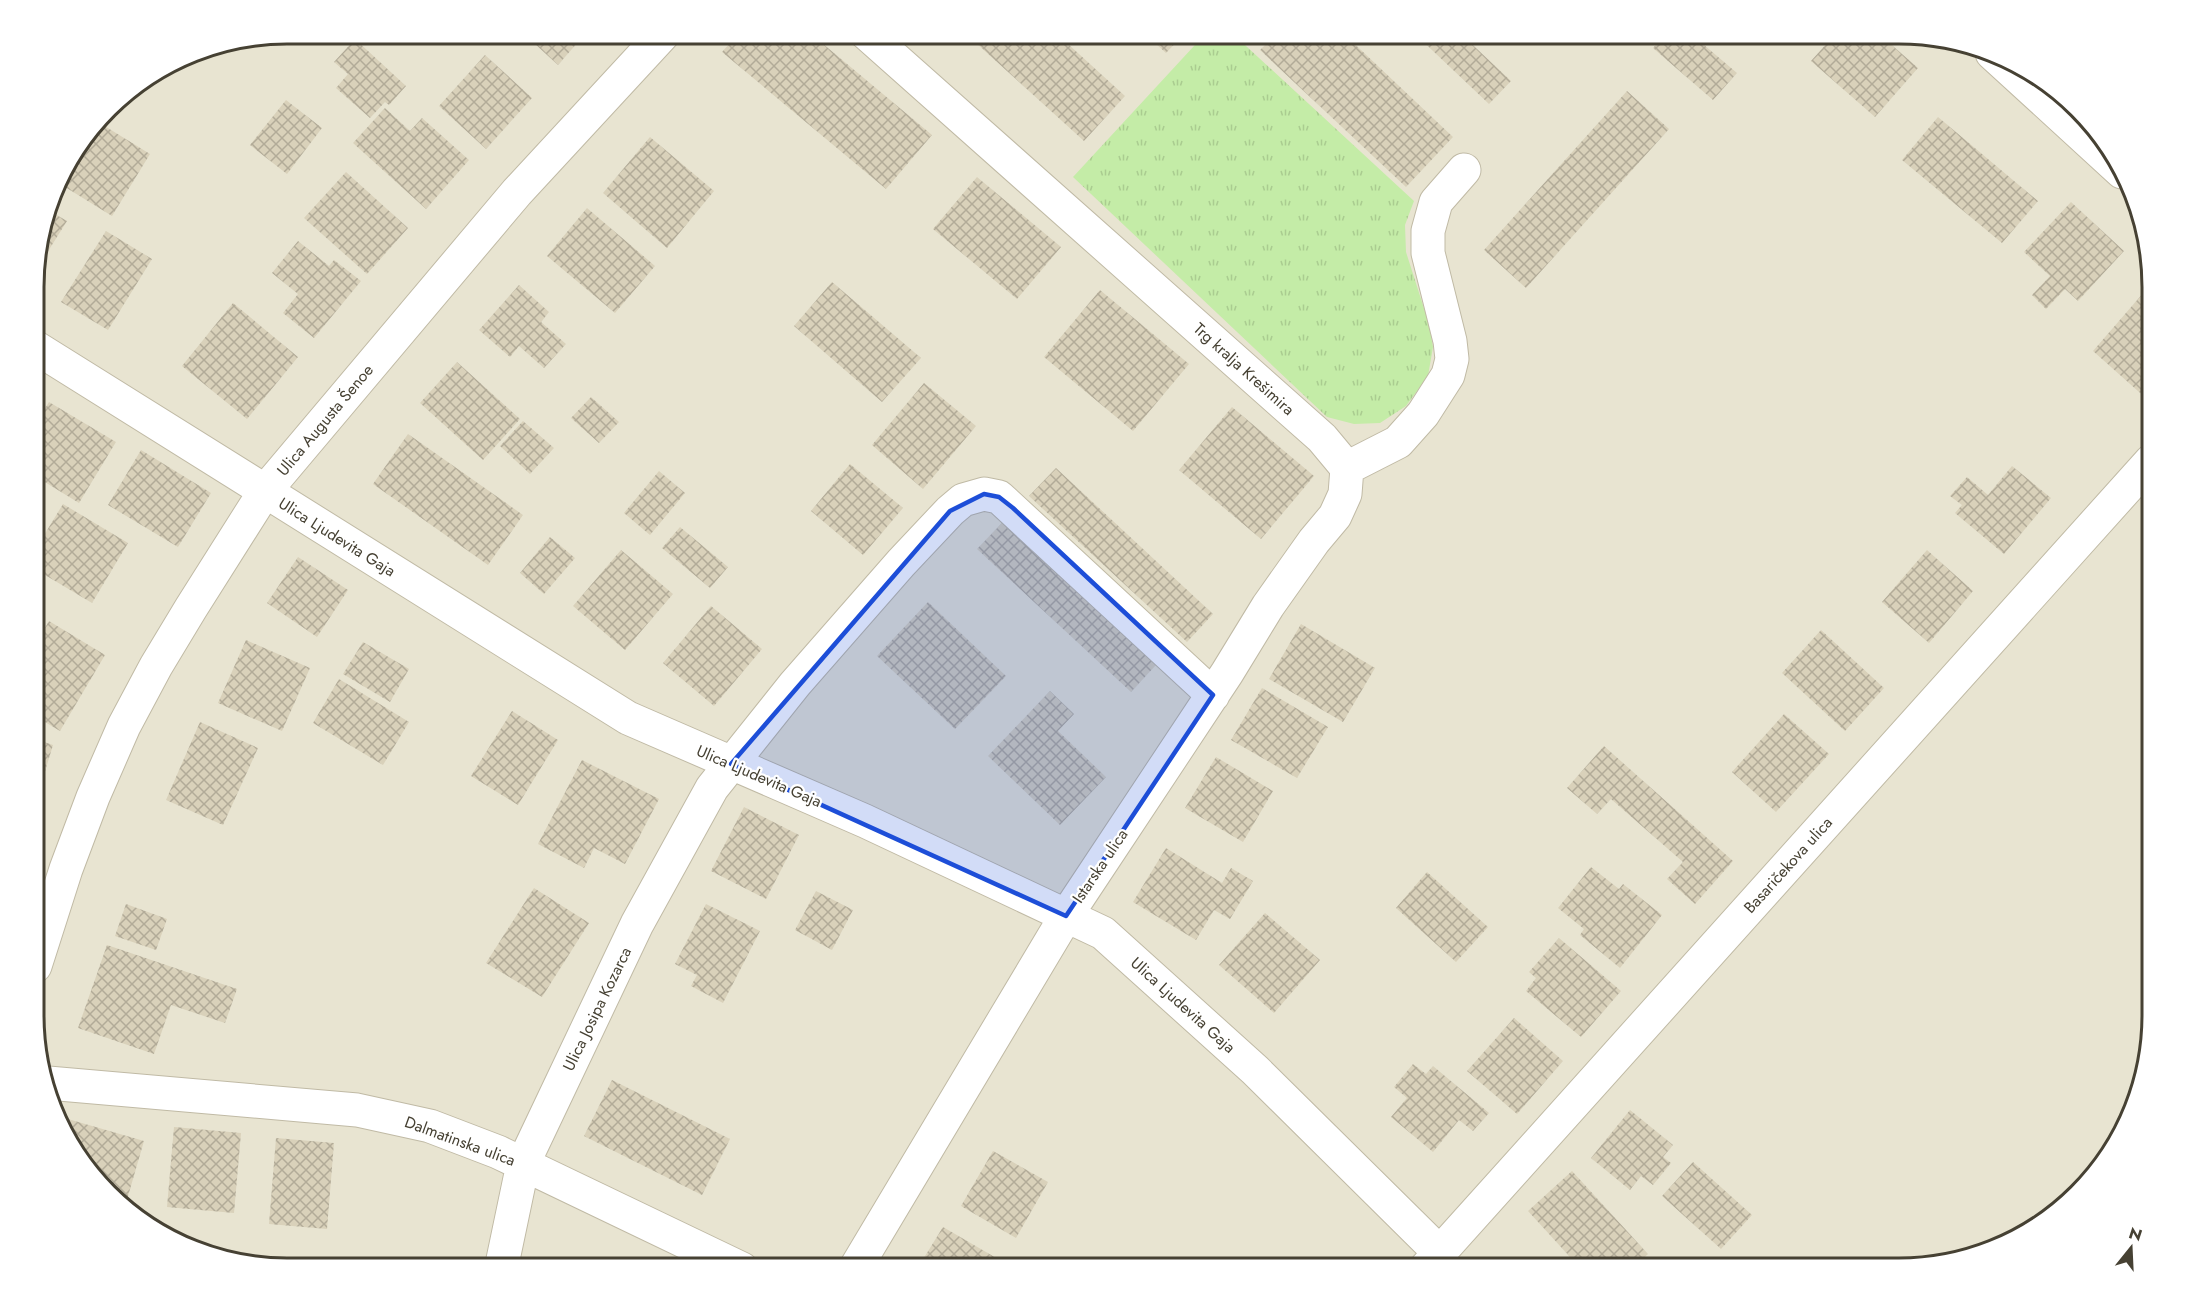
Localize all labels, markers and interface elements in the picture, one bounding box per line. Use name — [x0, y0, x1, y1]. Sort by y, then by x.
street label: Trg kralja Krešimira — [1188, 317, 1300, 421]
street label: Ulica Augusta Šenoe — [271, 359, 379, 481]
street label: Ulica Ljudevita Gaja — [274, 492, 400, 582]
street label: Ulica Ljudevita Gaja — [693, 739, 825, 813]
street label: Basaričekova ulica — [1738, 812, 1838, 918]
street label: Istarska ulica — [1067, 824, 1133, 908]
street label: Ulica Josipa Kozarca — [557, 943, 637, 1075]
street label: Ulica Ljudevita Gaja — [1125, 952, 1241, 1058]
street label: Dalmatinska ulica — [401, 1110, 519, 1172]
north arrow — [2101, 1218, 2161, 1278]
text: N — [2126, 1221, 2145, 1247]

